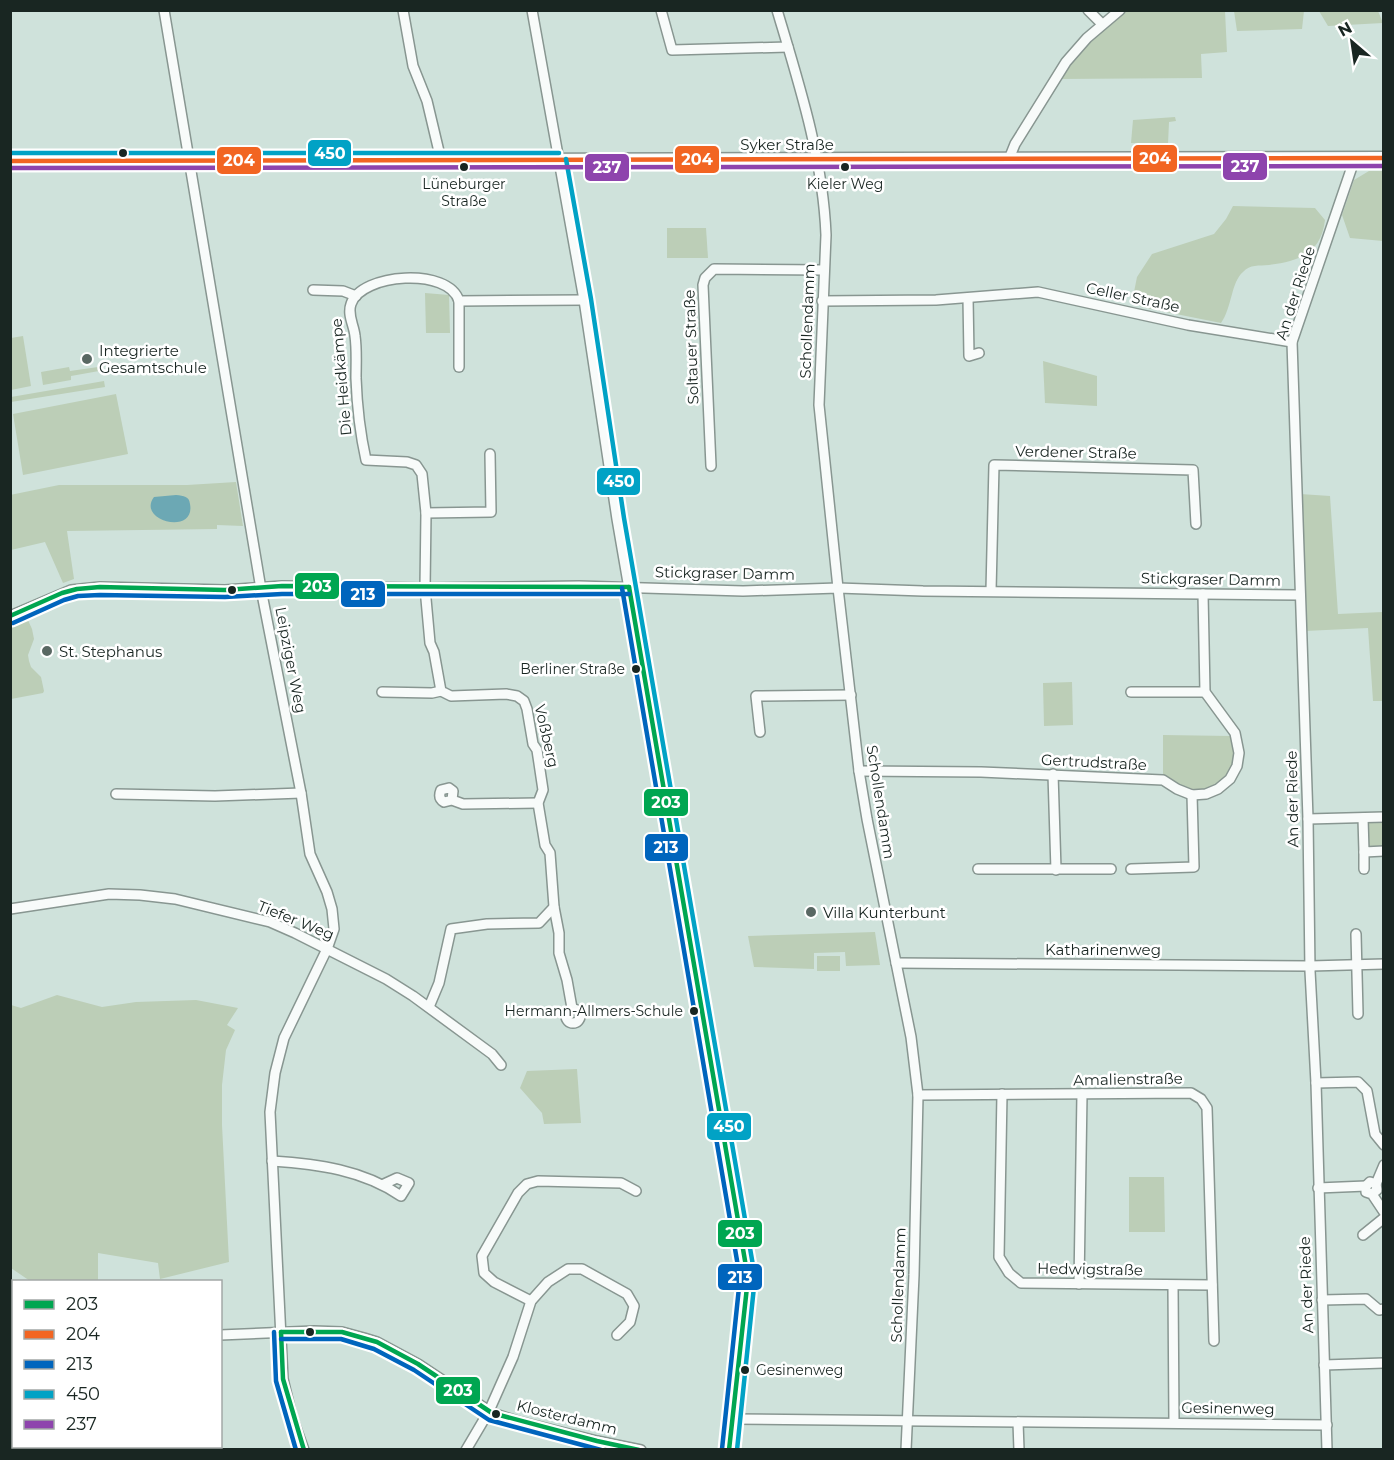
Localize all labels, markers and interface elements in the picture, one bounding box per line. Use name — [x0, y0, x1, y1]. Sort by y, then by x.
north arrow — [1322, 12, 1382, 72]
text: N — [1335, 18, 1355, 41]
street label: Syker Straße — [740, 135, 834, 154]
line badge: 450 — [307, 139, 352, 167]
text: 450 — [314, 144, 346, 163]
line badge: 204 — [1132, 144, 1178, 173]
line badge: 204 — [674, 145, 720, 174]
line badge: 204 — [216, 146, 262, 175]
unlabelled marker — [117, 147, 129, 159]
text: 204 — [1139, 149, 1171, 168]
text: 204 — [681, 150, 713, 169]
text: 204 — [223, 151, 255, 170]
line badge: 237 — [1222, 152, 1268, 181]
line badge: 237 — [584, 153, 630, 182]
text: 237 — [1231, 157, 1259, 176]
text: 237 — [593, 158, 621, 177]
marker: Lüneburger Straße — [458, 161, 470, 173]
marker: Kieler Weg — [839, 161, 851, 173]
place label: Lüneburger Straße — [422, 175, 506, 210]
place label: Kieler Weg — [807, 175, 883, 193]
street label: An der Riede — [1271, 244, 1319, 342]
street label: Schollendamm — [795, 263, 819, 379]
street label: Celler Straße — [1085, 278, 1181, 316]
street label: Soltauer Straße — [680, 289, 702, 405]
street label: Die Heidkämpe — [326, 318, 356, 436]
place label: Integrierte Gesamtschule — [99, 341, 207, 377]
marker: Integrierte Gesamtschule — [80, 352, 94, 366]
street label: Verdener Straße — [1015, 441, 1137, 463]
line badge: 450 — [596, 467, 641, 496]
text: 450 — [603, 472, 635, 491]
street label: Stickgraser Damm — [655, 562, 795, 584]
street label: Stickgraser Damm — [1141, 568, 1281, 590]
line badge: 203 — [294, 572, 340, 600]
text: 203 — [302, 577, 332, 596]
line badge: 213 — [340, 580, 386, 608]
unlabelled marker — [226, 584, 238, 596]
text: 213 — [350, 585, 376, 604]
street label: Leipziger Weg — [271, 605, 311, 715]
place label: St. Stephanus — [59, 642, 162, 661]
marker: St. Stephanus — [40, 644, 54, 658]
place label: Berliner Straße — [520, 660, 625, 678]
marker: Berliner Straße — [630, 663, 642, 675]
street label: Voßberg — [530, 702, 564, 770]
street label: Schollendamm — [863, 744, 899, 860]
street label: Gertrudstraße — [1041, 750, 1147, 774]
street label: An der Riede — [1282, 750, 1302, 848]
line badge: 203 — [643, 788, 689, 817]
text: 203 — [651, 793, 681, 812]
line badge: 213 — [644, 833, 689, 862]
text: 213 — [653, 838, 679, 857]
street label: Tiefer Weg — [255, 896, 337, 944]
place label: Villa Kunterbunt — [823, 903, 946, 922]
marker: Villa Kunterbunt — [804, 905, 818, 919]
street label: Katharinenweg — [1045, 940, 1161, 959]
place label: Hermann-Allmers-Schule — [505, 1002, 683, 1020]
marker: Hermann-Allmers-Schule — [688, 1005, 700, 1017]
street label: Amalienstraße — [1073, 1069, 1183, 1089]
line badge: 450 — [706, 1112, 752, 1141]
text: 450 — [713, 1117, 745, 1136]
line badge: 203 — [717, 1219, 763, 1248]
text: 203 — [725, 1224, 755, 1243]
street label: Schollendamm — [886, 1227, 910, 1343]
street label: An der Riede — [1295, 1236, 1317, 1334]
street label: Hedwigstraße — [1037, 1259, 1143, 1279]
line badge: 213 — [717, 1263, 763, 1291]
text: 213 — [727, 1268, 753, 1287]
legend — [12, 1280, 222, 1448]
text: 203 — [66, 1293, 98, 1315]
text: 204 — [66, 1323, 100, 1345]
unlabelled marker — [304, 1326, 316, 1338]
text: 213 — [66, 1353, 93, 1375]
place label: Gesinenweg — [756, 1361, 843, 1379]
marker: Gesinenweg — [739, 1364, 751, 1376]
line badge: 203 — [435, 1376, 481, 1405]
text: 203 — [443, 1381, 473, 1400]
text: 450 — [66, 1383, 100, 1405]
street label: Klosterdamm — [515, 1395, 619, 1439]
street label: Gesinenweg — [1181, 1398, 1275, 1418]
unlabelled marker — [490, 1408, 502, 1420]
text: 237 — [66, 1413, 97, 1435]

